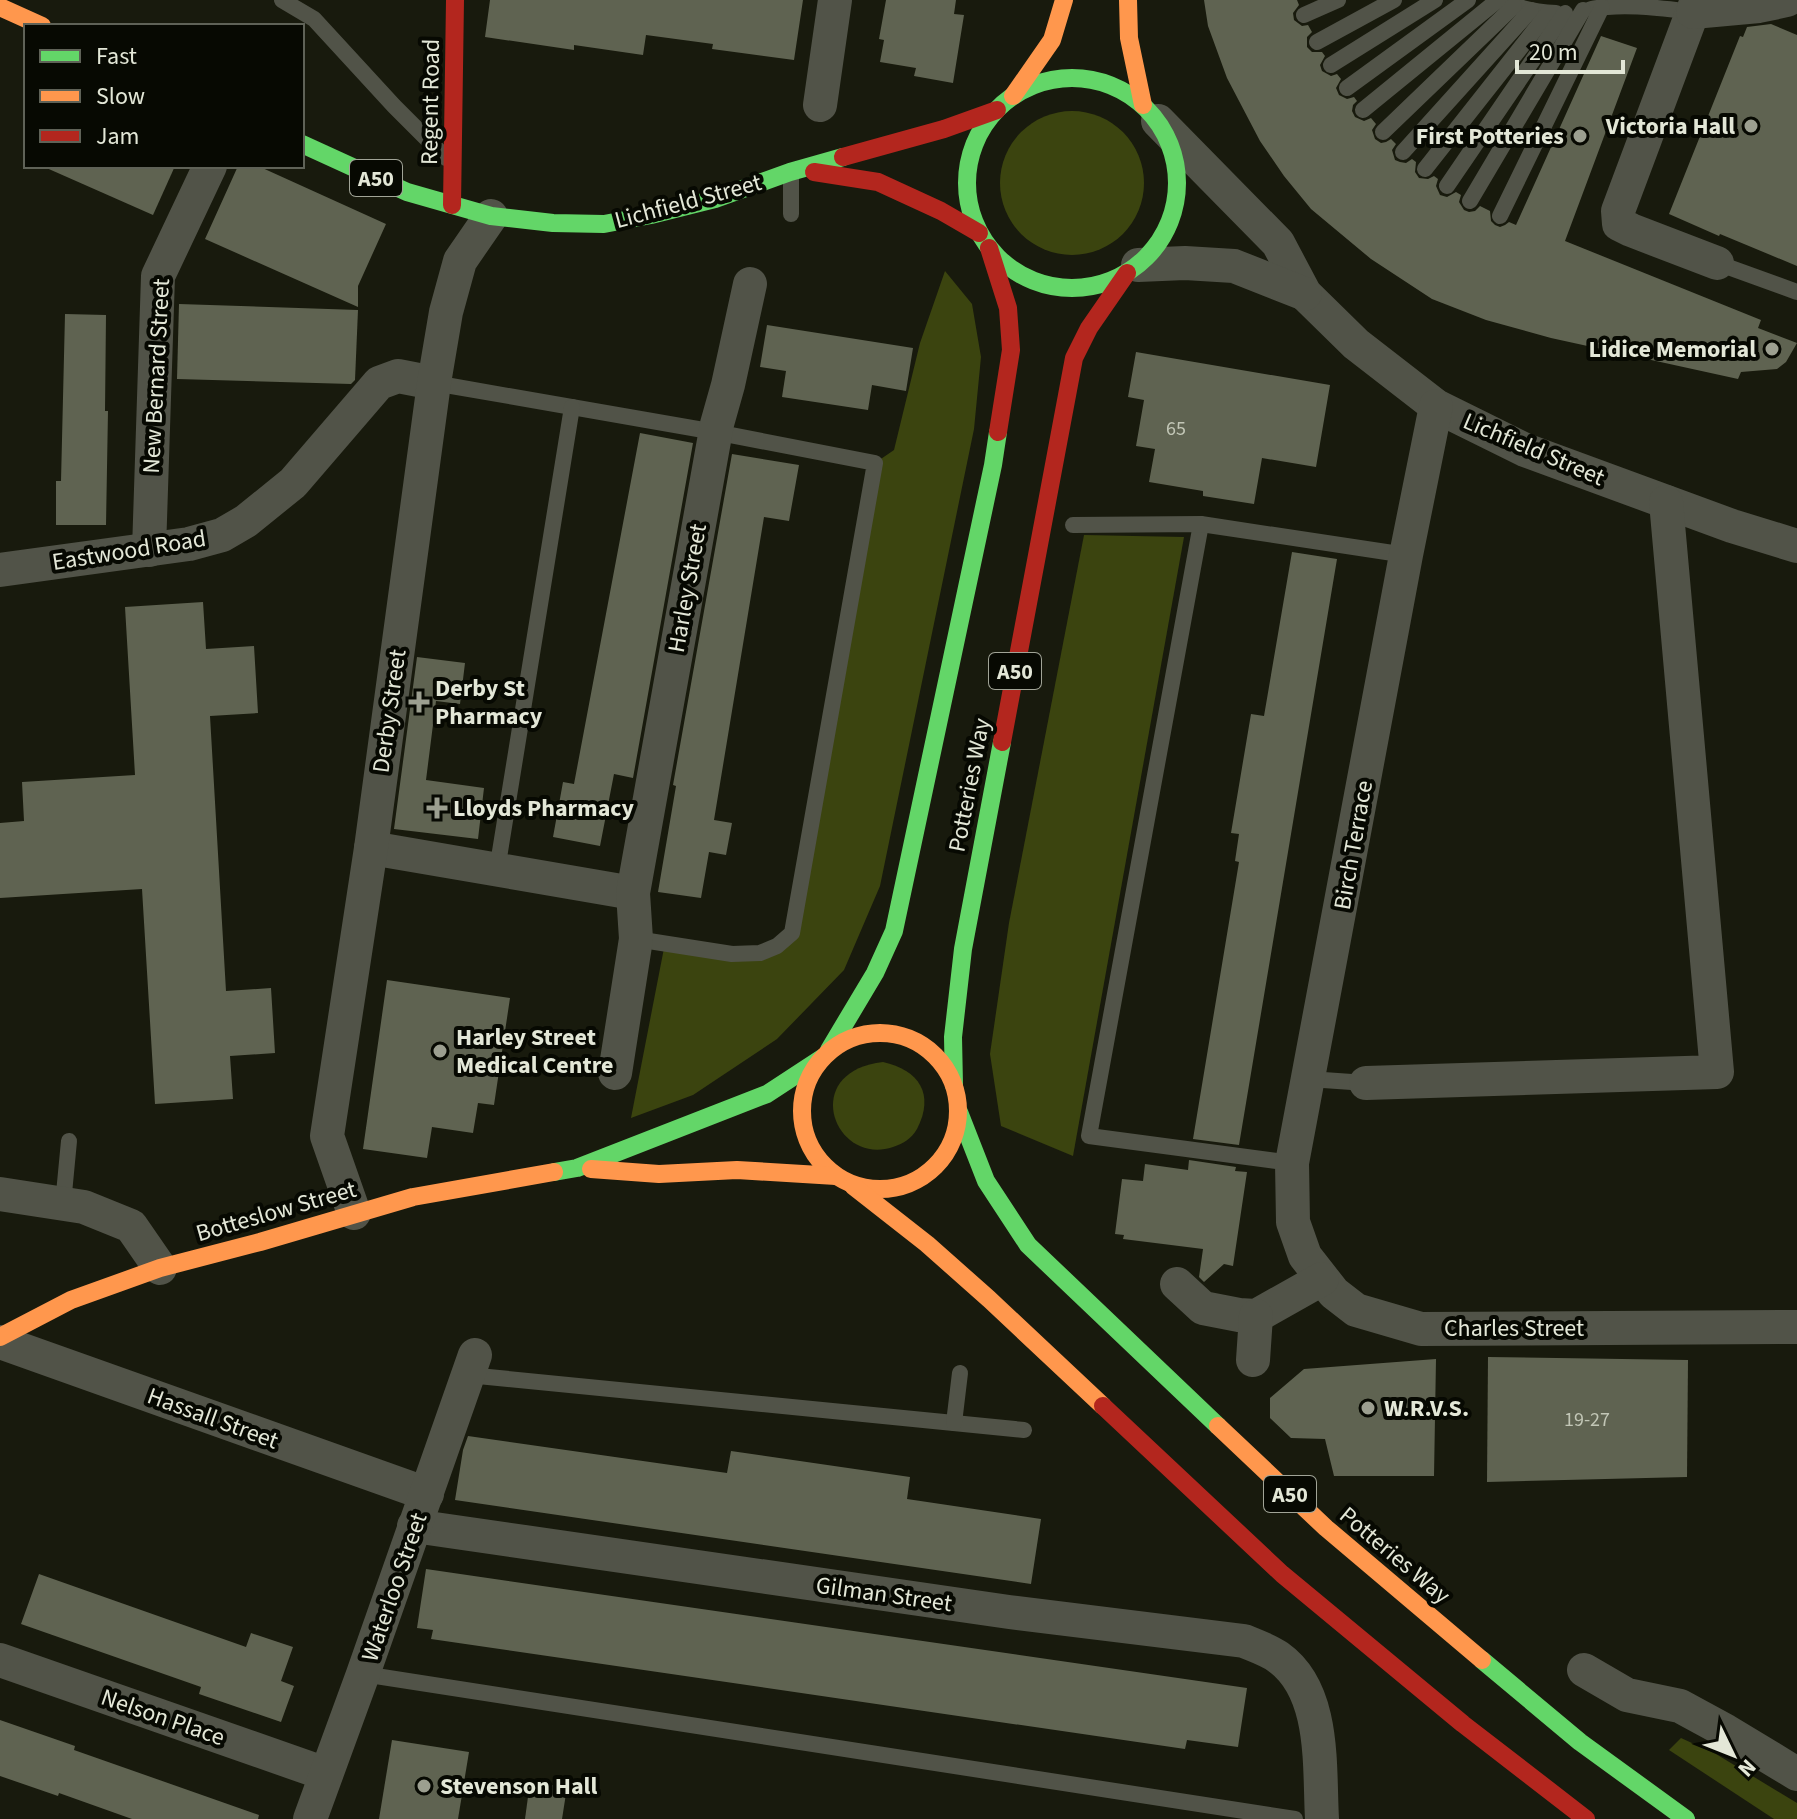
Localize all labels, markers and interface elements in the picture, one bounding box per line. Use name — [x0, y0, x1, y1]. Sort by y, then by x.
legend — [24, 24, 304, 168]
scale bar — [1517, 24, 1623, 74]
text: 20 m — [1529, 35, 1578, 70]
text: Fast — [96, 39, 137, 74]
street label: Regent Road — [412, 39, 449, 165]
text: Slow — [96, 79, 145, 114]
place label: Victoria Hall — [1605, 109, 1735, 144]
marker: Victoria Hall — [1742, 117, 1760, 135]
text: Jam — [96, 119, 140, 154]
place label: First Potteries — [1416, 119, 1564, 154]
marker: First Potteries — [1571, 127, 1589, 145]
road number: A50 — [350, 160, 402, 196]
street label: Lichfield Street — [611, 165, 765, 238]
street label: New Bernard Street — [134, 277, 179, 475]
place label: Lidice Memorial — [1588, 332, 1756, 367]
marker: Lidice Memorial — [1763, 340, 1781, 358]
street label: Lichfield Street — [1458, 404, 1610, 495]
house number: 65 — [1166, 415, 1186, 443]
street label: Eastwood Road — [50, 521, 208, 580]
street label: Harley Street — [659, 521, 716, 655]
street label: Derby Street — [364, 647, 415, 775]
road number: A50 — [989, 653, 1041, 689]
place label: Derby St Pharmacy — [435, 671, 543, 734]
marker: Derby St Pharmacy — [410, 693, 428, 711]
street label: Potteries Way — [939, 715, 1000, 855]
street label: Birch Terrace — [1325, 778, 1382, 912]
place label: Lloyds Pharmacy — [453, 791, 635, 826]
marker: Lloyds Pharmacy — [428, 799, 446, 817]
place label: Harley Street Medical Centre — [456, 1020, 613, 1083]
marker: Harley Street Medical Centre — [431, 1042, 449, 1060]
street label: Botteslow Street — [192, 1172, 360, 1251]
street label: Charles Street — [1444, 1311, 1584, 1346]
street label: Hassall Street — [142, 1379, 283, 1458]
place label: W.R.V.S. — [1384, 1391, 1469, 1426]
marker: W.R.V.S. — [1359, 1399, 1377, 1417]
house number: 19-27 — [1564, 1406, 1610, 1434]
road number: A50 — [1264, 1476, 1316, 1512]
street label: Potteries Way — [1331, 1498, 1458, 1612]
street label: Waterloo Street — [353, 1508, 436, 1666]
street label: Gilman Street — [814, 1568, 954, 1621]
street label: Nelson Place — [96, 1680, 229, 1755]
north arrow — [1693, 1715, 1773, 1795]
text: N — [1730, 1752, 1764, 1784]
place label: Stevenson Hall — [440, 1769, 597, 1804]
marker: Stevenson Hall — [415, 1777, 433, 1795]

